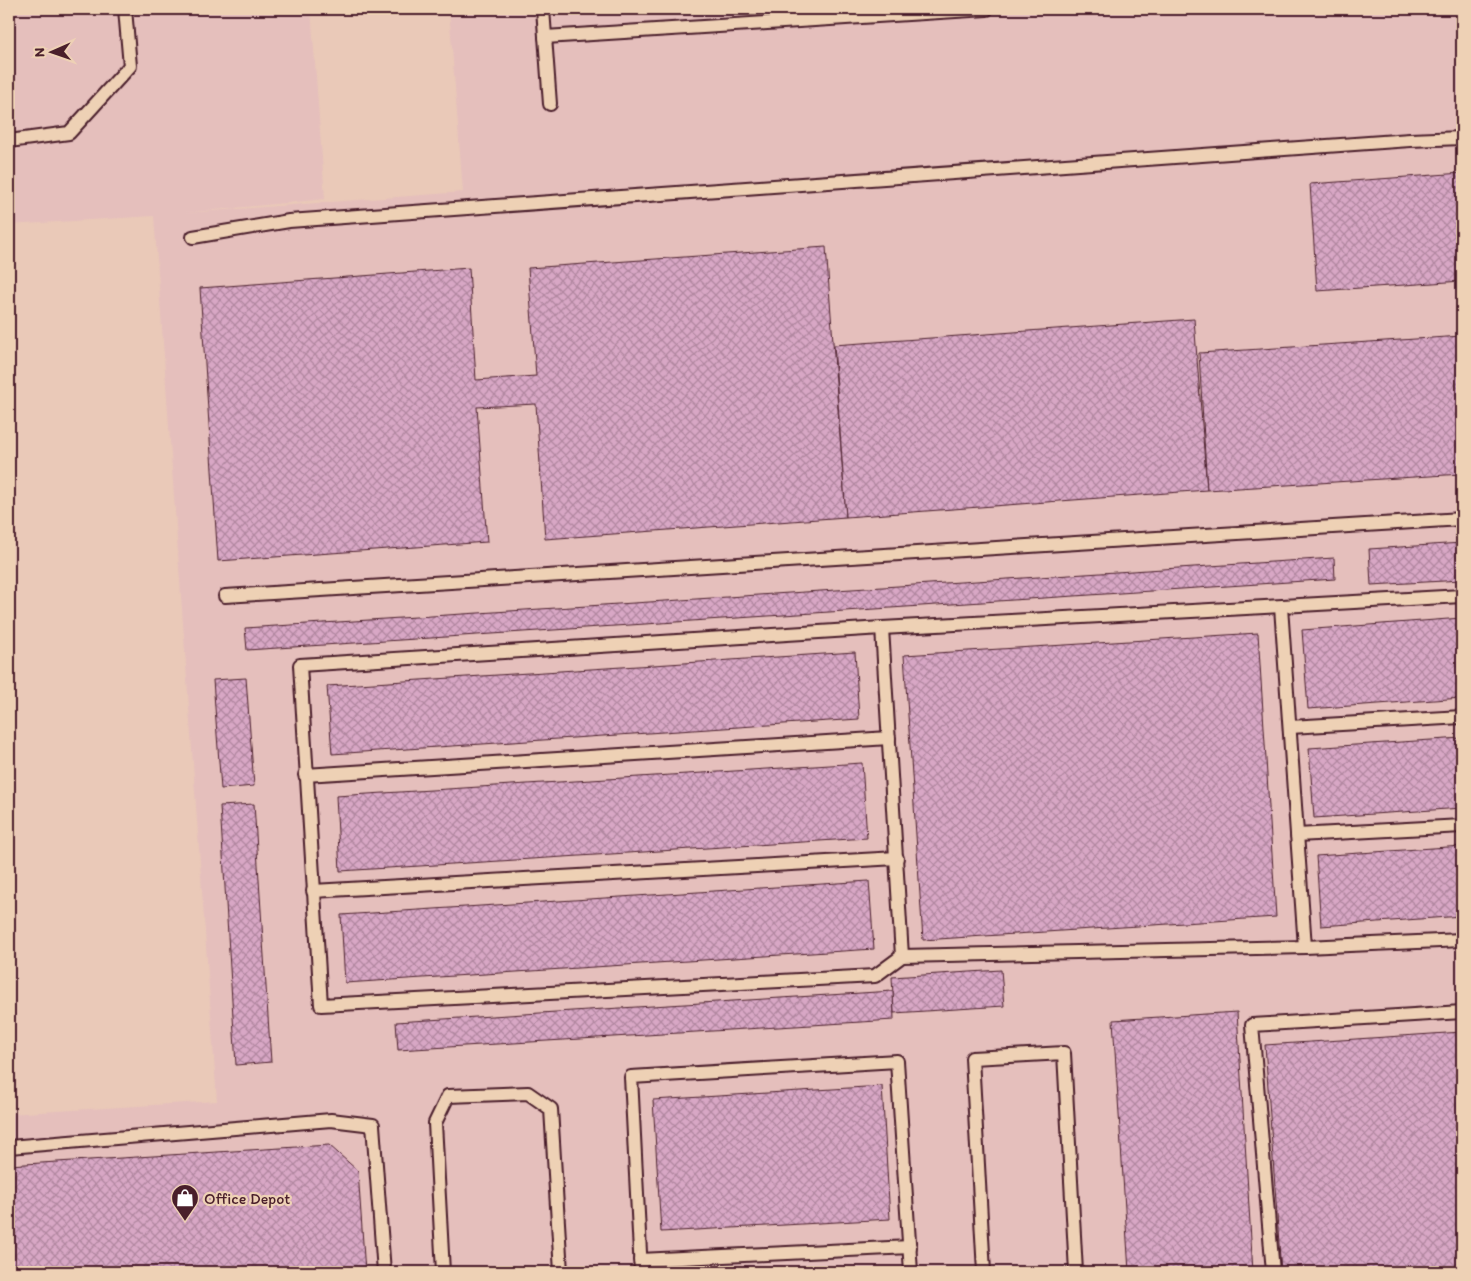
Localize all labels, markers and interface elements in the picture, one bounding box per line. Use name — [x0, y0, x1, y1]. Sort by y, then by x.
north arrow — [28, 28, 78, 78]
text: N — [31, 47, 48, 57]
shop icon: Office Depot — [170, 1183, 200, 1222]
place label: Office Depot — [204, 1189, 290, 1208]

